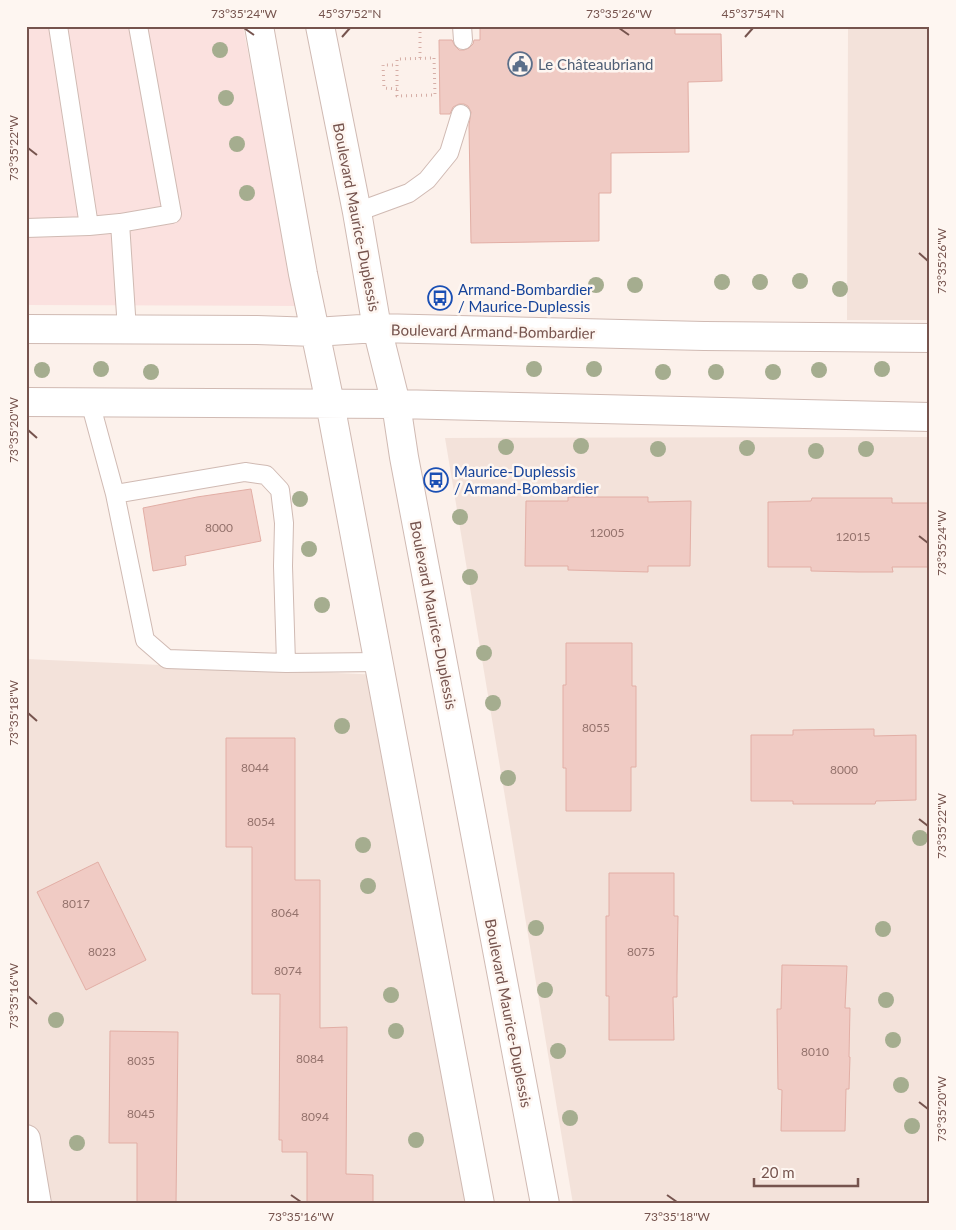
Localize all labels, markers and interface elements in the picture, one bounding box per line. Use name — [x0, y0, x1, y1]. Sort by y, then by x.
text: 73°35'24"W — [211, 6, 278, 21]
text: 45°37'52"N — [319, 6, 381, 21]
text: 73°35'26"W — [586, 6, 653, 21]
text: 45°37'54"N — [722, 6, 784, 21]
public building icon: Le Châteaubriand — [507, 51, 533, 77]
place label: Le Châteaubriand — [538, 55, 653, 73]
text: 73°35'22"W — [6, 114, 21, 181]
street label: Boulevard Maurice-Duplessis — [330, 121, 384, 313]
text: 73°35'26"W — [934, 227, 949, 294]
place label: Armand-Bombardier / Maurice-Duplessis — [458, 280, 593, 315]
bus stop icon: Armand-Bombardier / Maurice-Duplessis — [427, 285, 453, 311]
street label: Boulevard Armand-Bombardier — [391, 320, 596, 342]
text: 73°35'20"W — [6, 396, 21, 463]
place label: Maurice-Duplessis / Armand-Bombardier — [454, 462, 599, 497]
bus stop icon: Maurice-Duplessis / Armand-Bombardier — [423, 467, 449, 493]
text: 73°35'24"W — [934, 509, 949, 576]
street label: Boulevard Maurice-Duplessis — [407, 519, 461, 711]
house number: 8000 — [205, 520, 233, 535]
house number: 12005 — [590, 525, 624, 540]
house number: 12015 — [836, 529, 870, 544]
text: 73°35'18"W — [6, 679, 21, 746]
house number: 8055 — [582, 720, 610, 735]
house number: 8044 — [241, 760, 269, 775]
house number: 8000 — [830, 762, 858, 777]
text: 73°35'22"W — [934, 792, 949, 859]
house number: 8054 — [247, 814, 275, 829]
house number: 8017 — [62, 896, 90, 911]
house number: 8064 — [271, 905, 299, 920]
street label: Boulevard Maurice-Duplessis — [482, 917, 536, 1109]
house number: 8023 — [88, 944, 116, 959]
house number: 8075 — [627, 944, 655, 959]
text: 73°35'16"W — [6, 962, 21, 1029]
house number: 8074 — [274, 963, 302, 978]
house number: 8010 — [801, 1044, 829, 1059]
house number: 8084 — [296, 1051, 324, 1066]
house number: 8035 — [127, 1053, 155, 1068]
text: 73°35'20"W — [934, 1075, 949, 1142]
house number: 8045 — [127, 1106, 155, 1121]
house number: 8094 — [301, 1109, 329, 1124]
scale bar — [754, 1155, 857, 1187]
text: 20 m — [761, 1163, 795, 1181]
text: 73°35'16"W — [268, 1209, 335, 1224]
text: 73°35'18"W — [644, 1209, 711, 1224]

